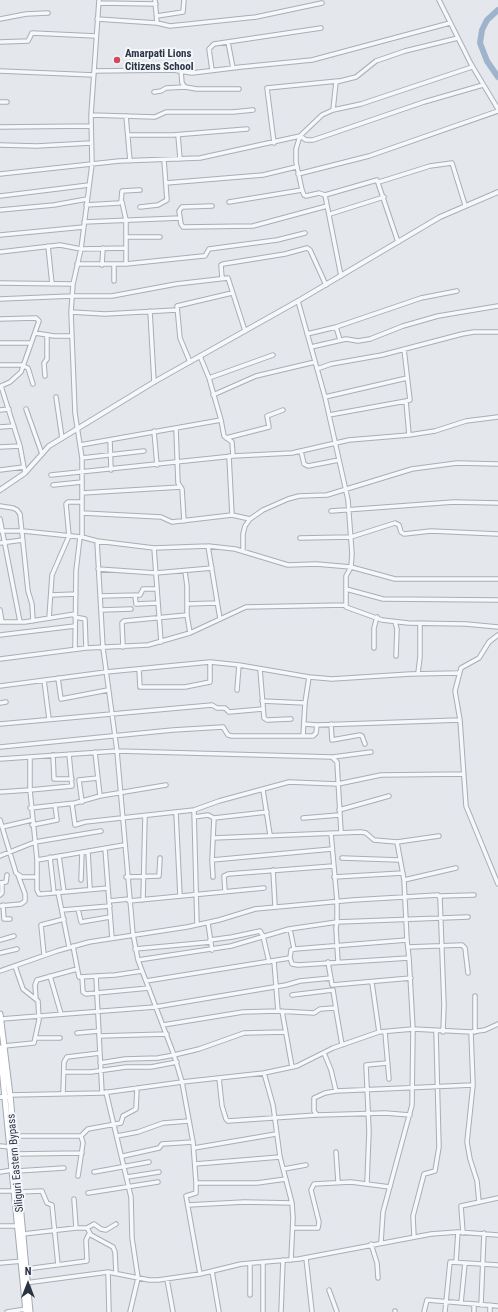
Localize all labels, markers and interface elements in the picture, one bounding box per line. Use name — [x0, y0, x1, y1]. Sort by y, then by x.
place label: Amarpati Lions Citizens School — [125, 47, 193, 73]
marker: Amarpati Lions Citizens School — [112, 55, 122, 65]
street label: Siliguri Eastern Bypass — [5, 1113, 27, 1213]
north arrow — [8, 1264, 48, 1304]
text: N — [25, 1265, 31, 1278]

